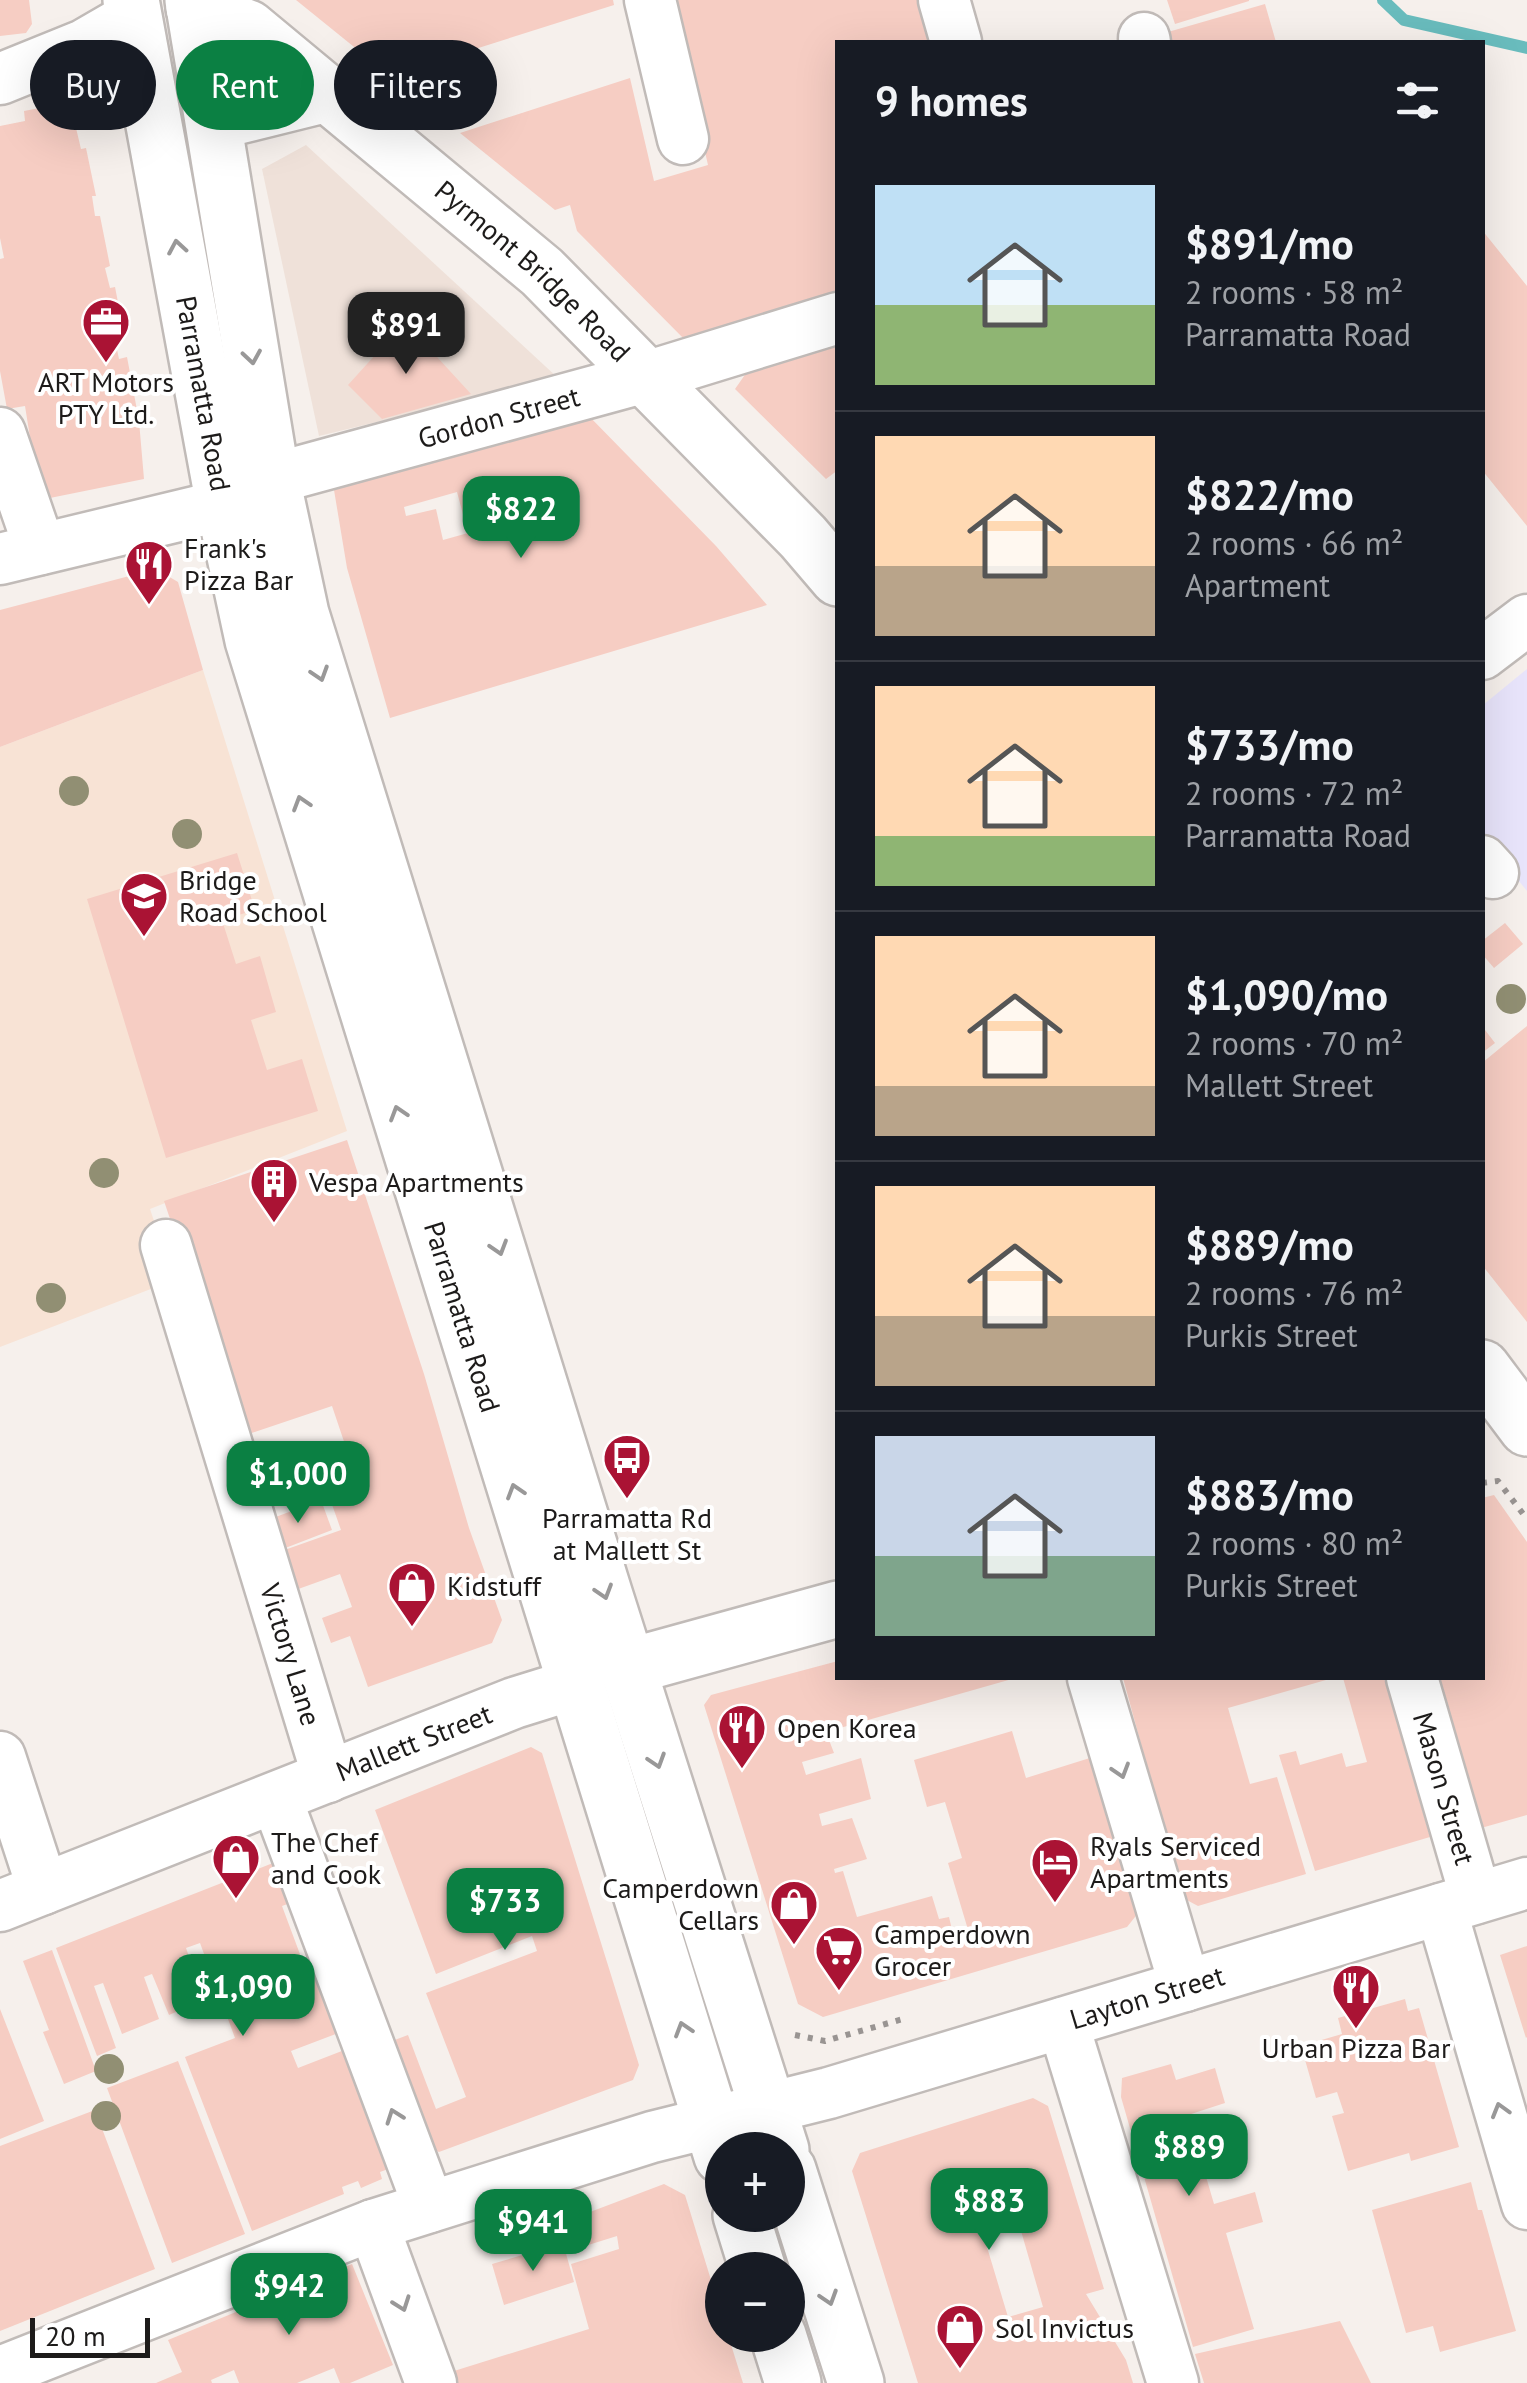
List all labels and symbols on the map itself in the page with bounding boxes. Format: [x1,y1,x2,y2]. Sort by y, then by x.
street label: Pyrmont Bridge Road [427,172,639,369]
one-way arrow [167,239,188,255]
pin: $891 [347,292,465,377]
street label: Parramatta Road [168,293,240,494]
office icon: ART Motors PTY Ltd. [80,296,132,364]
one-way arrow [241,348,262,365]
place label: ART Motors PTY Ltd. [38,363,174,432]
street label: Gordon Street [414,377,584,456]
pin: $822 [462,476,580,561]
place label: Frank's Pizza Bar [184,529,294,598]
restaurant icon: Frank's Pizza Bar [123,538,175,606]
one-way arrow [308,665,329,682]
one-way arrow [293,795,313,812]
place label: Bridge Road School [179,861,327,930]
school or university icon: Bridge Road School [118,870,170,938]
one-way arrow [389,1106,410,1123]
building icon: Vespa Apartments [248,1156,300,1224]
place label: Vespa Apartments [308,1163,524,1200]
street label: Parramatta Road [416,1217,510,1417]
one-way arrow [487,1238,508,1255]
bus stop icon: Parramatta Rd at Mallett St [601,1432,653,1500]
pin: $1,000 [217,1441,379,1526]
one-way arrow [506,1483,527,1500]
place label: Parramatta Rd at Mallett St [542,1499,712,1568]
shop icon: Kidstuff [386,1560,438,1628]
place label: Kidstuff [447,1567,542,1604]
street label: Victory Lane [252,1578,330,1730]
one-way arrow [592,1583,613,1600]
street label: Mallett Street [330,1694,498,1790]
restaurant icon: Open Korea [716,1702,768,1770]
street label: Mason Street [1405,1708,1484,1869]
place label: Open Korea [777,1709,917,1746]
one-way arrow [646,1751,666,1768]
one-way arrow [1109,1762,1130,1779]
place label: The Chef and Cook [271,1823,382,1892]
place label: Ryals Serviced Apartments [1090,1827,1261,1896]
shop icon: The Chef and Cook [210,1832,262,1900]
hotel icon: Ryals Serviced Apartments [1029,1836,1081,1904]
pin: $733 [446,1868,564,1953]
place label: Camperdown Cellars [602,1869,759,1938]
shop icon: Camperdown Cellars [768,1878,820,1946]
place label: Camperdown Grocer [874,1915,1031,1984]
supermarket icon: Camperdown Grocer [813,1924,865,1992]
pin: $1,090 [162,1954,324,2039]
street label: Layton Street [1065,1956,1229,2038]
restaurant icon: Urban Pizza Bar [1330,1962,1382,2030]
one-way arrow [674,2022,695,2039]
place label: Urban Pizza Bar [1262,2029,1451,2066]
one-way arrow [1491,2102,1512,2119]
one-way arrow [386,2108,406,2126]
pin: $889 [1130,2114,1248,2199]
pin: $883 [930,2168,1048,2253]
pin: $941 [474,2189,592,2274]
pin: $942 [230,2253,348,2338]
one-way arrow [817,2289,837,2306]
one-way arrow [390,2295,411,2312]
shop icon: Sol Invictus [934,2302,986,2370]
place label: Sol Invictus [995,2309,1134,2346]
scale bar [30,2313,150,2358]

